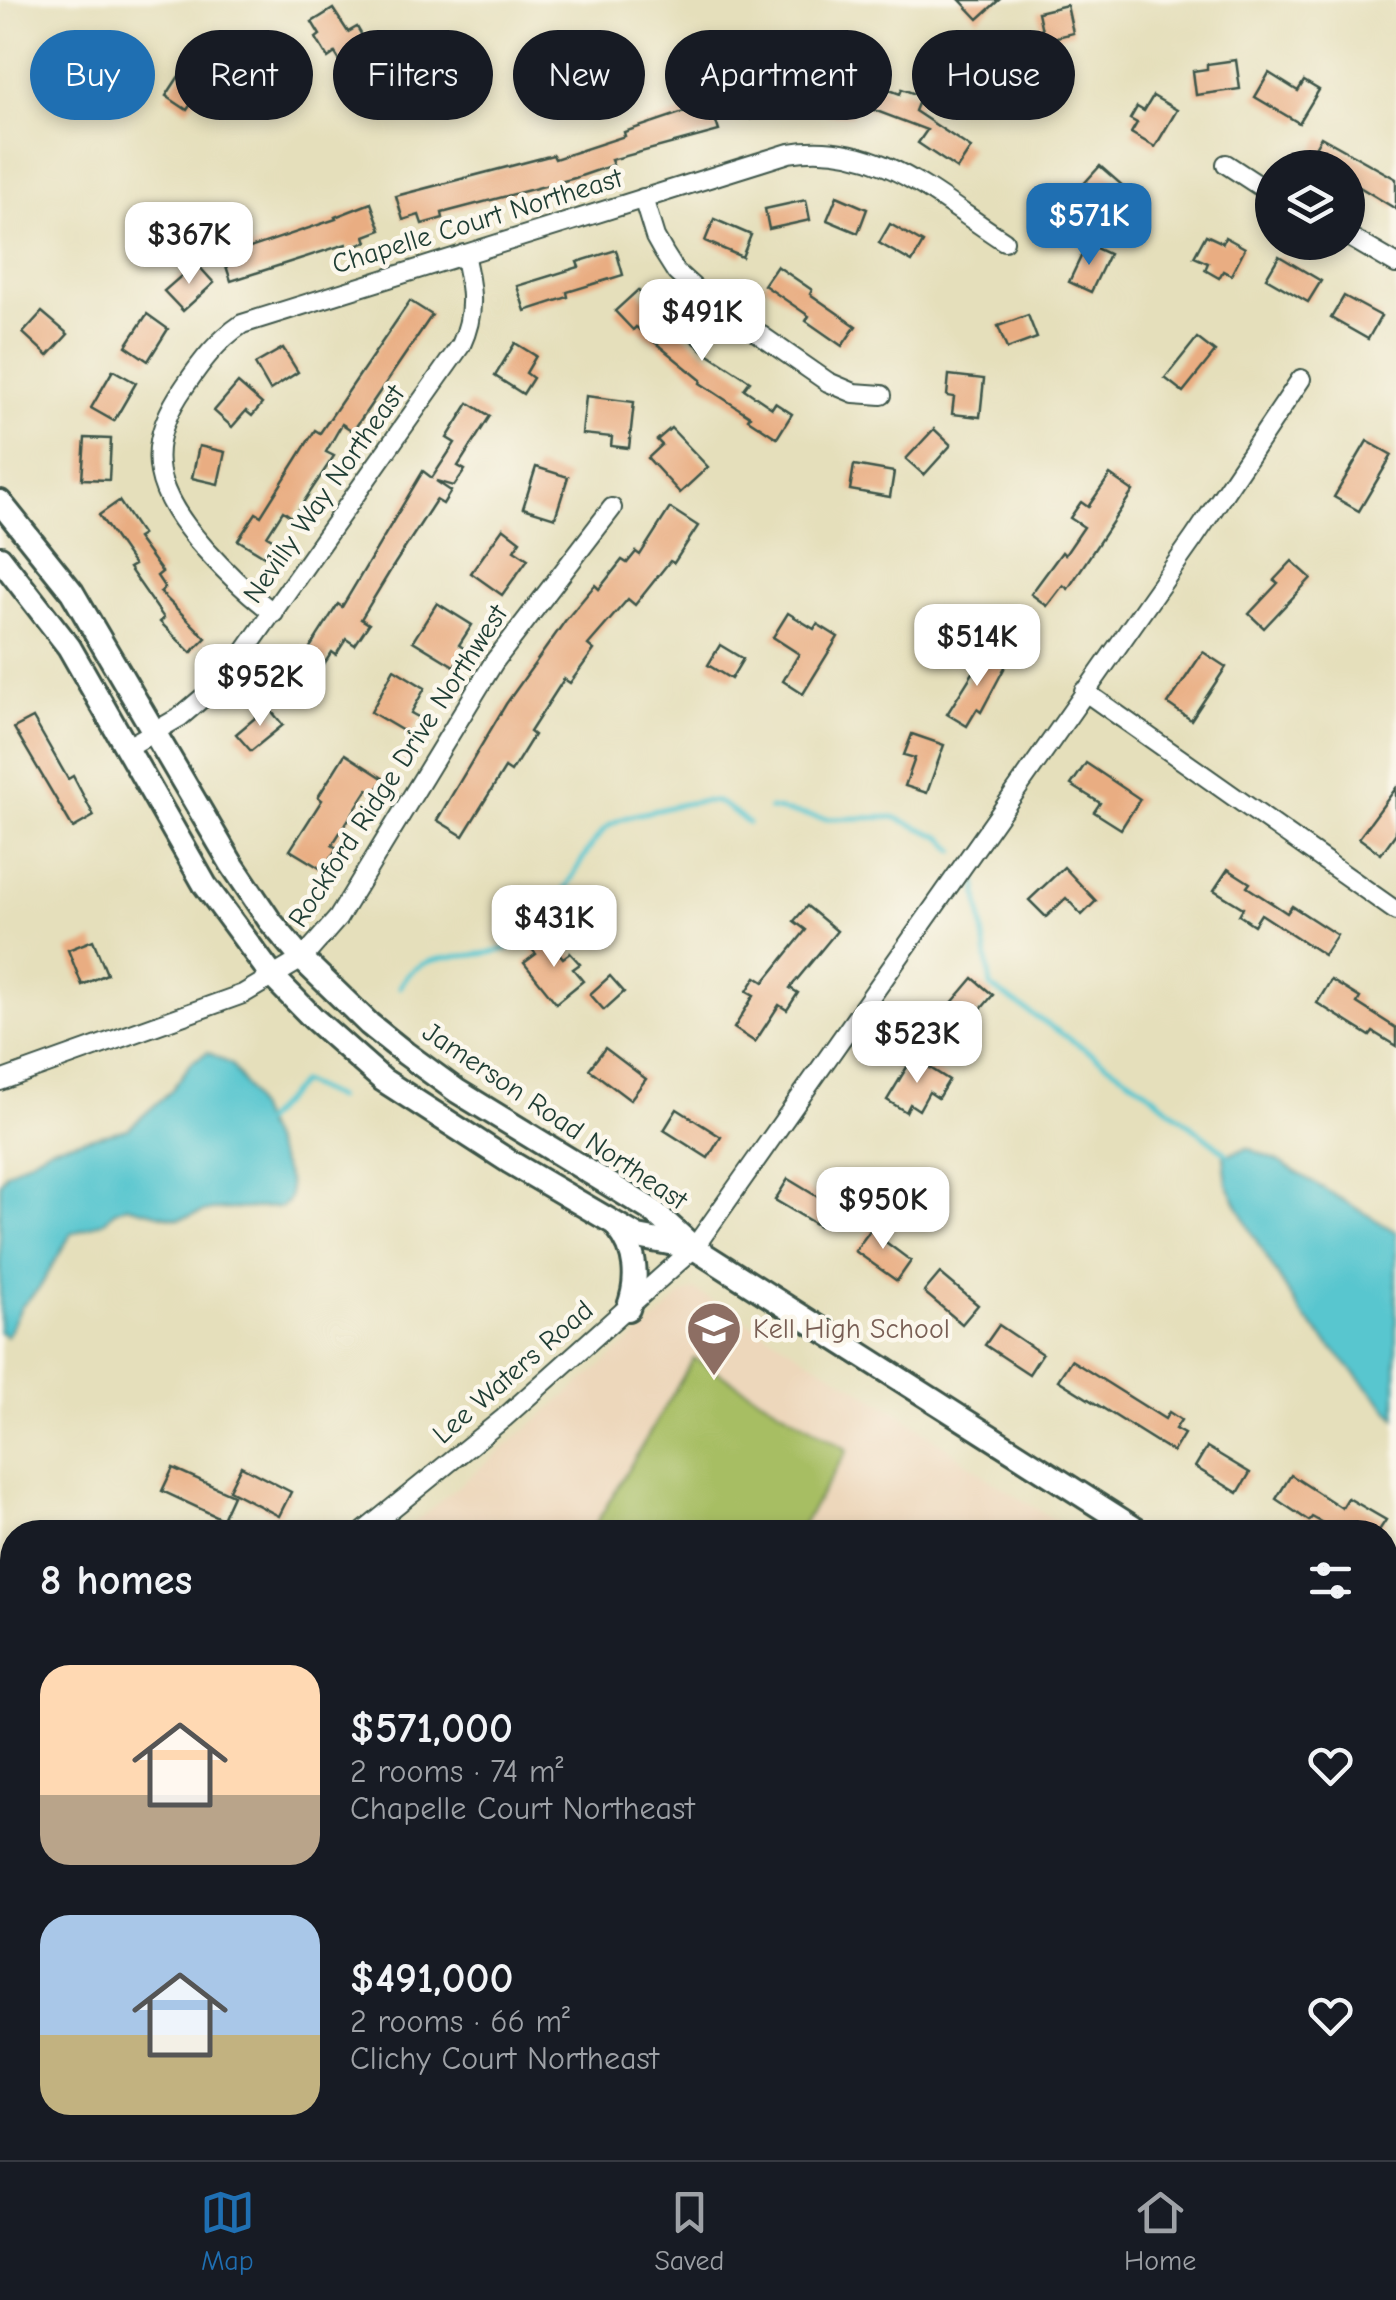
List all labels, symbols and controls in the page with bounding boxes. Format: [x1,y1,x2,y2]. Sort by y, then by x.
chip: Buy [30,30,155,120]
chip: Rent [175,30,313,120]
chip: Filters [333,30,493,120]
chip: New [513,30,645,120]
chip: Apartment [665,30,892,120]
chip: House [912,30,1075,120]
map controls [1255,150,1365,260]
button: layers [1255,150,1365,260]
street label: Chapelle Court Northeast [328,161,627,280]
pin: $571K [1019,183,1159,268]
text: $571K [1048,197,1130,234]
pin: $367K [119,202,259,287]
text: $367K [147,216,231,253]
pin: $491K [632,279,772,364]
text: $491K [661,293,743,330]
street label: Nevilly Way Northeast [237,378,412,609]
street label: Rockford Ridge Drive Northwest [282,598,515,933]
pin: $514K [907,604,1047,689]
text: $514K [936,618,1018,655]
pin: $952K [190,644,330,729]
text: $952K [217,658,303,695]
pin: $431K [484,885,624,970]
text: $431K [514,899,594,936]
pin: $523K [847,1001,987,1086]
street label: Jamerson Road Northeast [417,1015,694,1217]
text: $523K [874,1015,960,1052]
pin: $950K [813,1167,953,1252]
text: $950K [838,1181,928,1218]
street label: Lee Waters Road [426,1294,600,1450]
school or university icon: Kell High School [684,1299,744,1378]
place label: Kell High School [753,1313,950,1345]
icon: filters [1303,1553,1358,1608]
text: 8 homes [40,1556,192,1605]
text: $571,000 [350,1704,513,1753]
icon: home [120,1705,240,1825]
icon: heart [1303,1738,1358,1793]
text: 2 rooms · 74 m² [350,1753,563,1790]
text: Chapelle Court Northeast [350,1790,695,1827]
text: $491,000 [350,1954,514,2003]
icon: home [120,1955,240,2075]
icon: heart [1303,1988,1358,2043]
text: 2 rooms · 66 m² [350,2003,570,2040]
text: Clichy Court Northeast [350,2040,659,2077]
tab: Map [200,2185,255,2277]
tab: Saved [654,2185,724,2277]
tab: Home [1124,2185,1196,2277]

